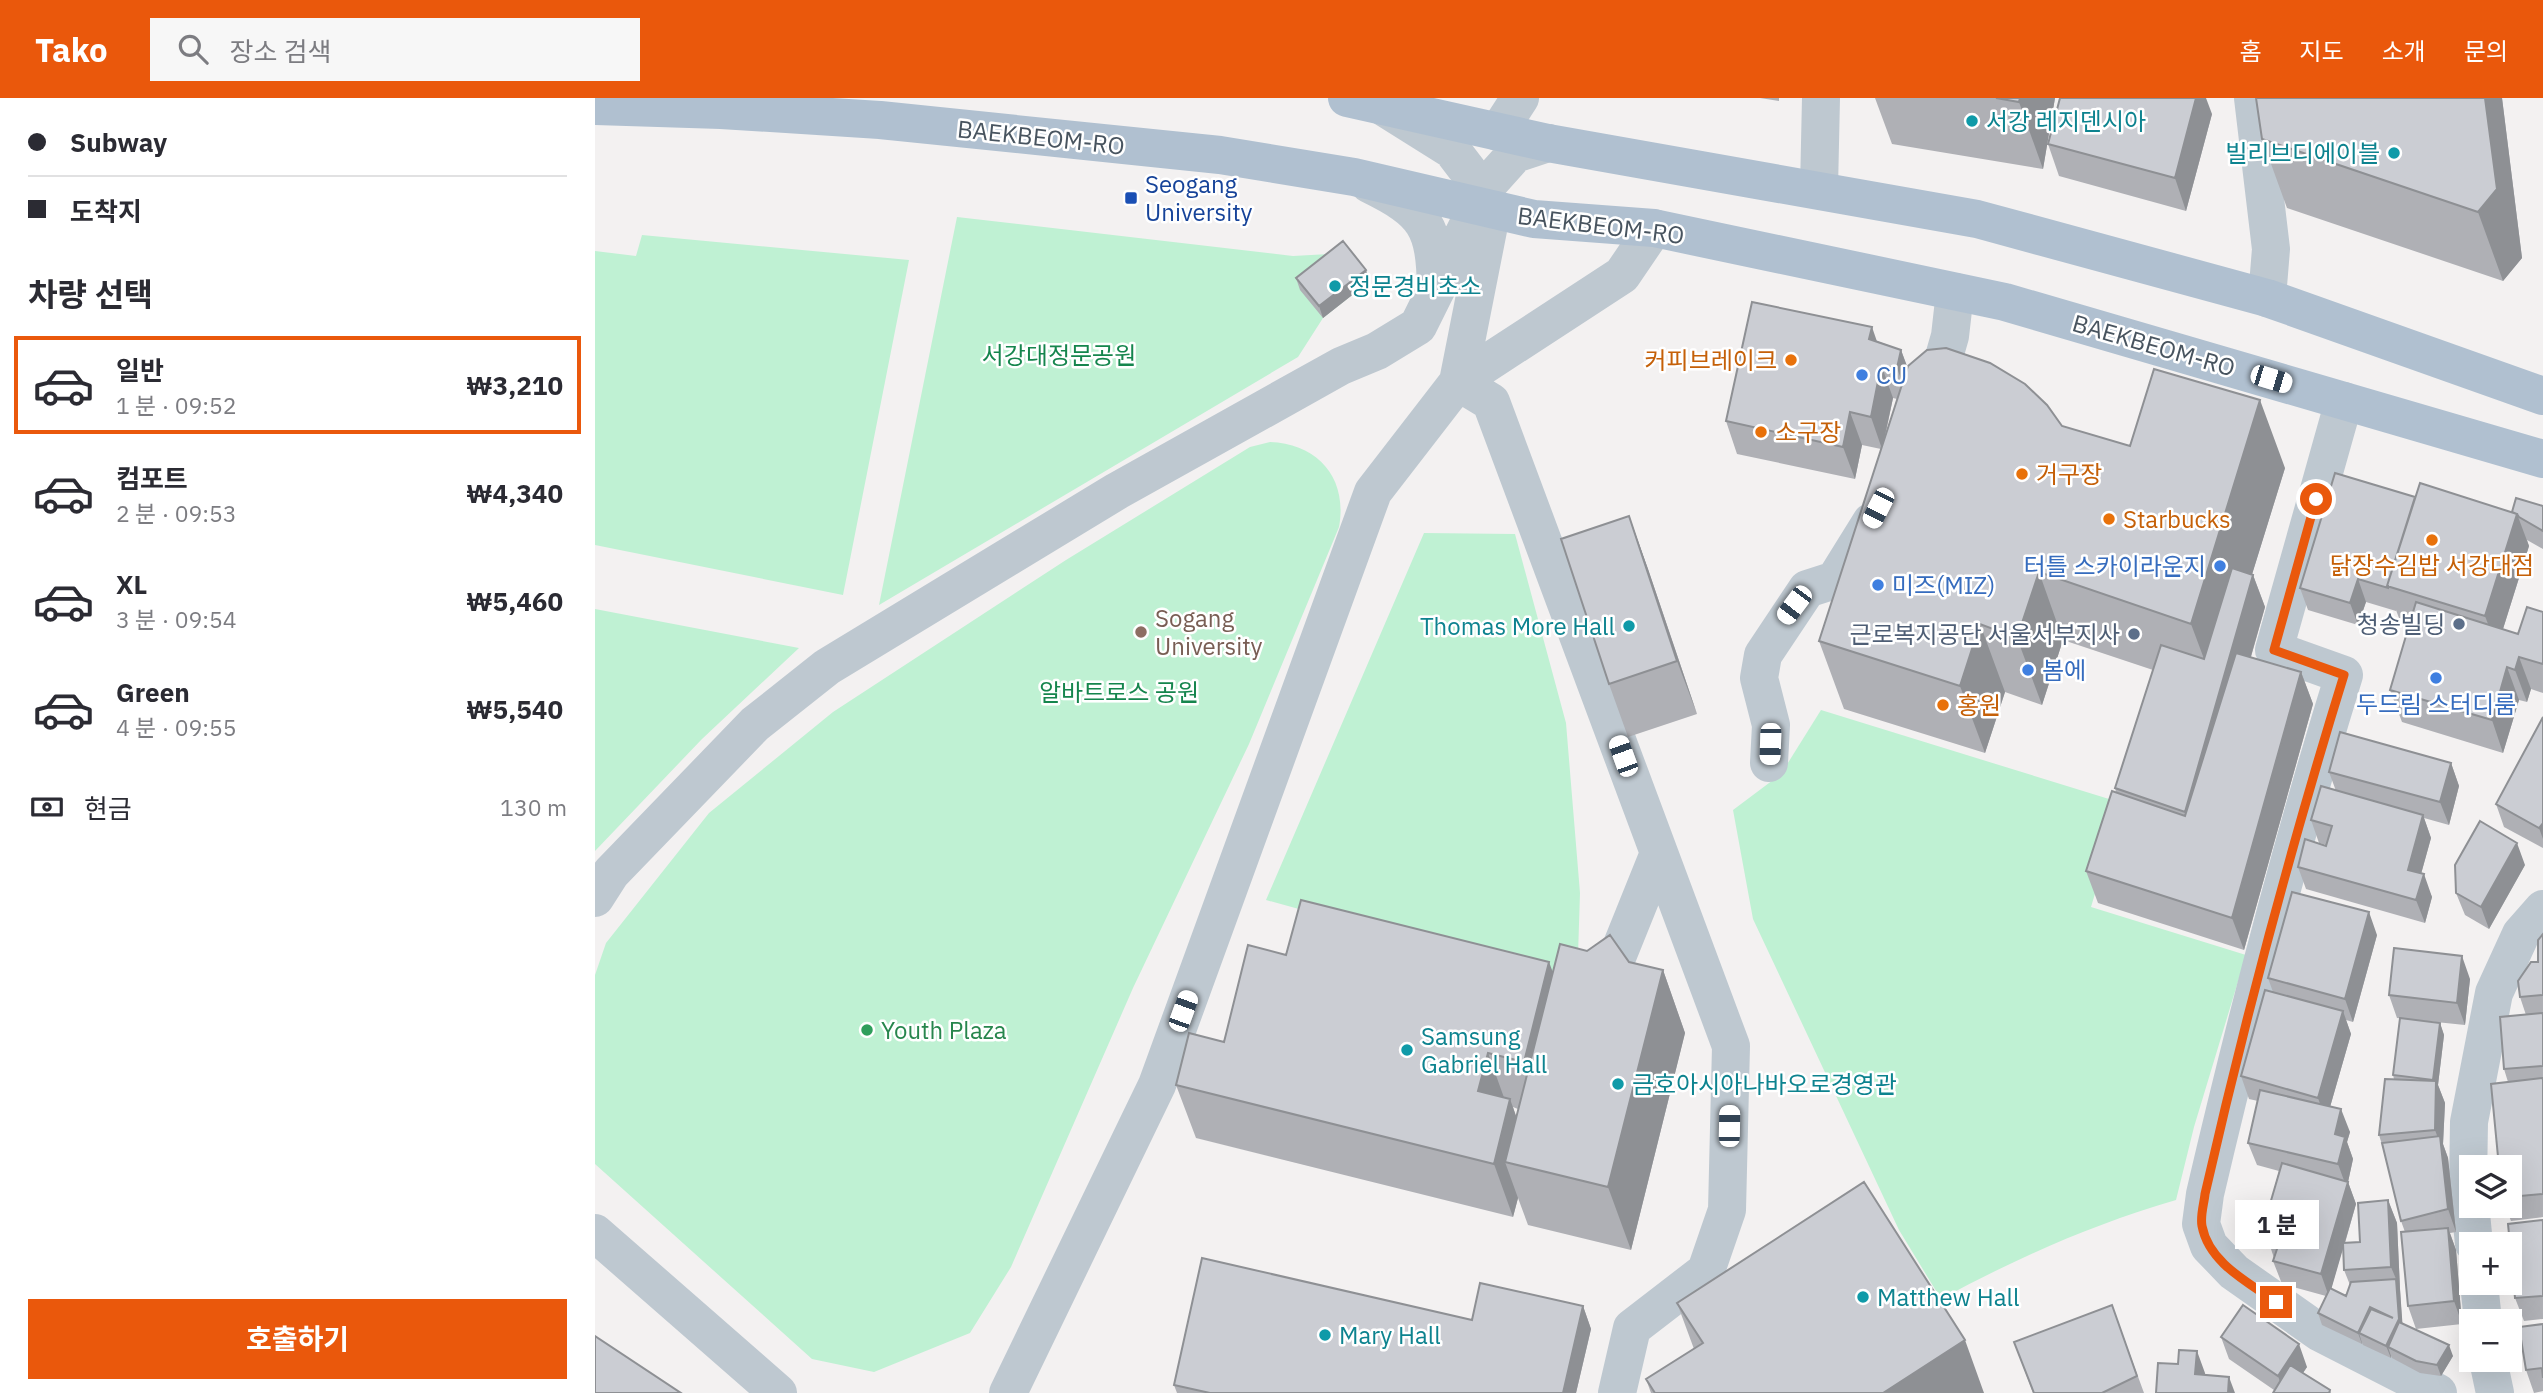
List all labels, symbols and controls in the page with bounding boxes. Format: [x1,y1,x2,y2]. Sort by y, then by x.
search box [150,18,640,81]
text: Tako [35,28,108,71]
icon: search [174,30,212,68]
text: 장소 검색 [230,34,331,68]
text: 홈 [2239,35,2261,67]
text: 지도 [2299,35,2344,67]
text: 소개 [2382,35,2426,67]
text: 문의 [2464,35,2508,67]
place label: 서강 레지덴시아 [1986,105,2146,137]
street label: BAEKBEOM-RO [956,112,1126,162]
marker: 서강 레지덴시아 [1964,113,1980,129]
text: Subway [70,125,167,159]
place label: 빌리브디에이블 [2225,137,2380,169]
marker: 빌리브디에이블 [2386,145,2402,161]
place label: Seogang University [1145,168,1253,228]
marker: Seogang University [1123,190,1139,206]
text: 도착지 [70,194,142,228]
street label: BAEKBEOM-RO [1516,199,1686,251]
place label: 정문경비초소 [1349,270,1481,302]
text: 차량 선택 [28,273,153,315]
marker: 정문경비초소 [1327,278,1343,294]
street label: BAEKBEOM-RO [2069,306,2239,384]
park label: 서강대정문공원 [982,339,1136,371]
place label: 커피브레이크 [1645,344,1777,376]
marker: 커피브레이크 [1783,352,1799,368]
text: 일반 [116,353,164,387]
icon: car [32,354,95,417]
place label: CU [1876,359,1907,391]
car [2248,363,2295,395]
marker: CU [1854,367,1870,383]
text: ₩3,210 [466,368,563,402]
text: 1 분 · 09:52 [116,390,237,420]
place label: 소구장 [1775,416,1841,448]
marker: 소구장 [1753,424,1769,440]
place label: 거구장 [2036,458,2102,490]
text: 컴포트 [116,461,188,495]
icon: car [32,462,95,525]
marker: 거구장 [2014,466,2030,482]
text: ₩4,340 [466,476,563,510]
route start [2300,483,2332,515]
car [1860,485,1897,531]
text: 2 분 · 09:53 [116,498,237,528]
place label: Starbucks [2123,503,2231,535]
marker: Starbucks [2101,511,2117,527]
marker: 닭장수김밥 서강대점 [2424,532,2440,548]
place label: 닭장수김밥 서강대점 [2330,549,2534,581]
place label: 터틀 스카이라운지 [2024,550,2206,582]
marker: 터틀 스카이라운지 [2212,558,2228,574]
text: XL [116,567,147,601]
place label: 미즈(MIZ) [1892,569,1995,601]
icon: car [32,570,95,633]
marker: 미즈(MIZ) [1870,577,1886,593]
car [1773,582,1816,628]
text: ₩5,460 [466,584,563,618]
place label: Sogang University [1155,602,1263,662]
text: 3 분 · 09:54 [116,604,237,634]
place label: 청송빌딩 [2357,608,2445,640]
place label: Thomas More Hall [1420,610,1615,642]
marker: 청송빌딩 [2451,616,2467,632]
marker: Thomas More Hall [1621,618,1637,634]
place label: 근로복지공단 서울서부지사 [1849,618,2120,650]
marker: Sogang University [1133,624,1149,640]
marker: 근로복지공단 서울서부지사 [2126,626,2142,642]
place label: 봄에 [2042,654,2086,686]
marker: 봄에 [2020,662,2036,678]
marker: 두드림 스터디룸 [2428,670,2444,686]
text: Green [116,675,190,709]
park label: 알바트로스 공원 [1039,676,1199,708]
icon: car [32,678,95,741]
place label: 두드림 스터디룸 [2356,688,2516,720]
place label: 홍원 [1957,689,2001,721]
text: ₩5,540 [466,692,563,726]
marker: 홍원 [1935,697,1951,713]
text: 4 분 · 09:55 [116,712,237,742]
car [1759,723,1782,765]
car [1606,733,1641,779]
icon: cash [28,788,66,826]
text: 현금 [84,791,132,825]
text: 130 m [500,792,567,822]
car [1166,988,1201,1034]
place label: Youth Plaza [881,1014,1007,1046]
place label: Samsung Gabriel Hall [1421,1020,1547,1080]
marker: Youth Plaza [859,1022,875,1038]
marker: Samsung Gabriel Hall [1399,1042,1415,1058]
place label: 금호아시아나바오로경영관 [1632,1068,1897,1100]
marker: 금호아시아나바오로경영관 [1610,1076,1626,1092]
car [1719,1105,1740,1147]
map controls [2459,1155,2522,1372]
button: layers [2459,1155,2522,1218]
callout: 1 분 [2234,1200,2318,1250]
text: 1 분 [2257,1209,2297,1239]
button: + [2459,1232,2522,1295]
place label: Matthew Hall [1877,1281,2019,1313]
route end [2260,1286,2292,1318]
marker: Matthew Hall [1855,1289,1871,1305]
button: 호출하기 [28,1299,567,1379]
button: − [2459,1309,2522,1372]
place label: Mary Hall [1339,1319,1441,1351]
marker: Mary Hall [1317,1327,1333,1343]

